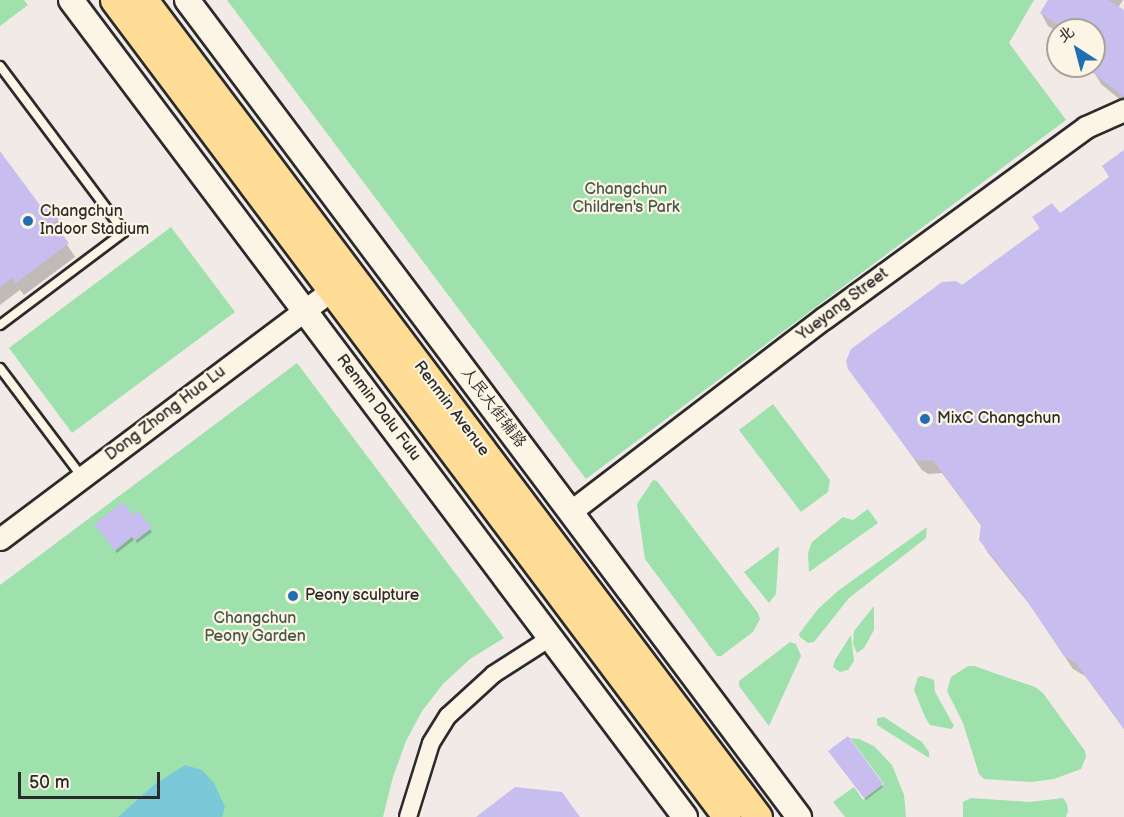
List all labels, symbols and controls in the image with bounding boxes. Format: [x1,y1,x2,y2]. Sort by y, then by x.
north arrow [1046,18,1106,78]
text: 北 [1054,22,1078,47]
park label: Changchun Children's Park [572,180,680,218]
place label: Changchun Indoor Stadium [40,202,150,240]
marker: Changchun Indoor Stadium [21,214,35,228]
street label: Yueyang Street [794,264,892,346]
street label: Renmin Dalu Fulu [332,351,424,465]
street label: Renmin Avenue [409,358,493,460]
street label: Dong Zhong Hua Lu [102,363,230,465]
street label: 人民大街辅路 [456,364,530,452]
place label: MixC Changchun [937,409,1061,429]
marker: MixC Changchun [918,412,932,426]
place label: Peony sculpture [305,586,420,606]
marker: Peony sculpture [286,589,300,603]
park label: Changchun Peony Garden [204,609,306,647]
scale bar [21,760,164,798]
text: 50 m [29,772,70,793]

